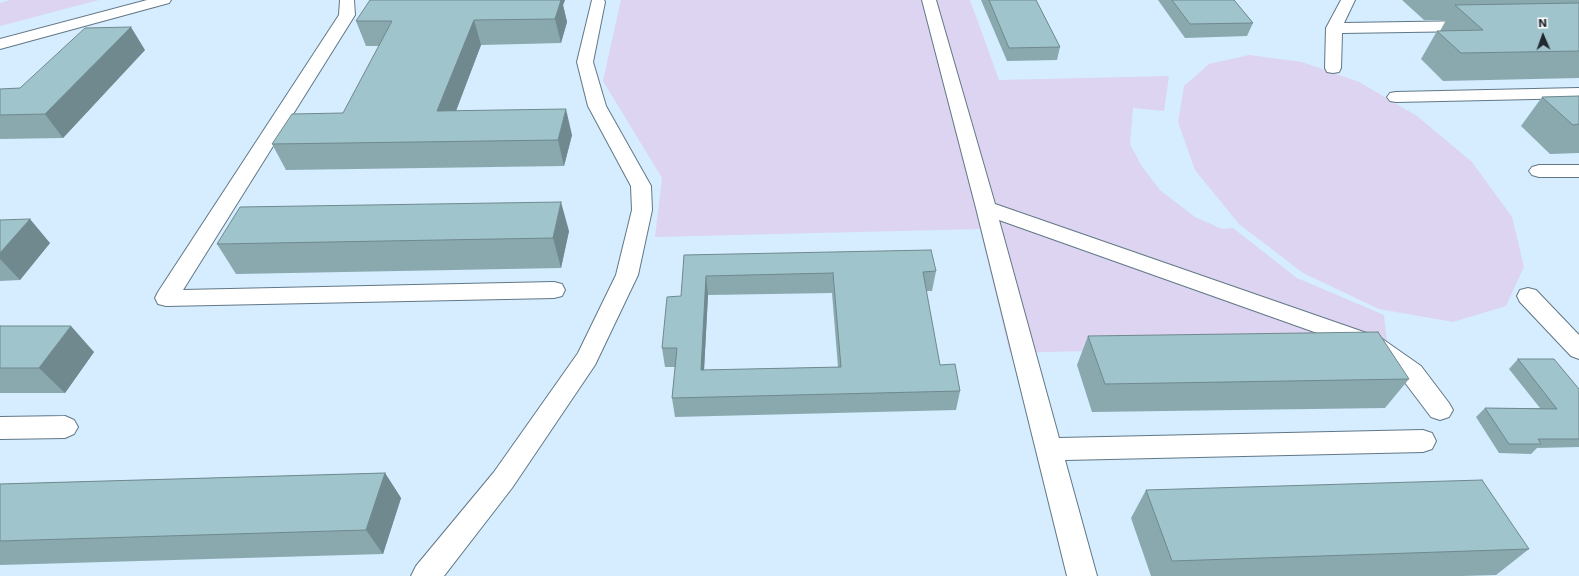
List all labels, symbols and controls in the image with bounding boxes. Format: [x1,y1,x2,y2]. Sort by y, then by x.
north arrow [1523,16,1563,56]
text: N [1538,17,1547,30]

